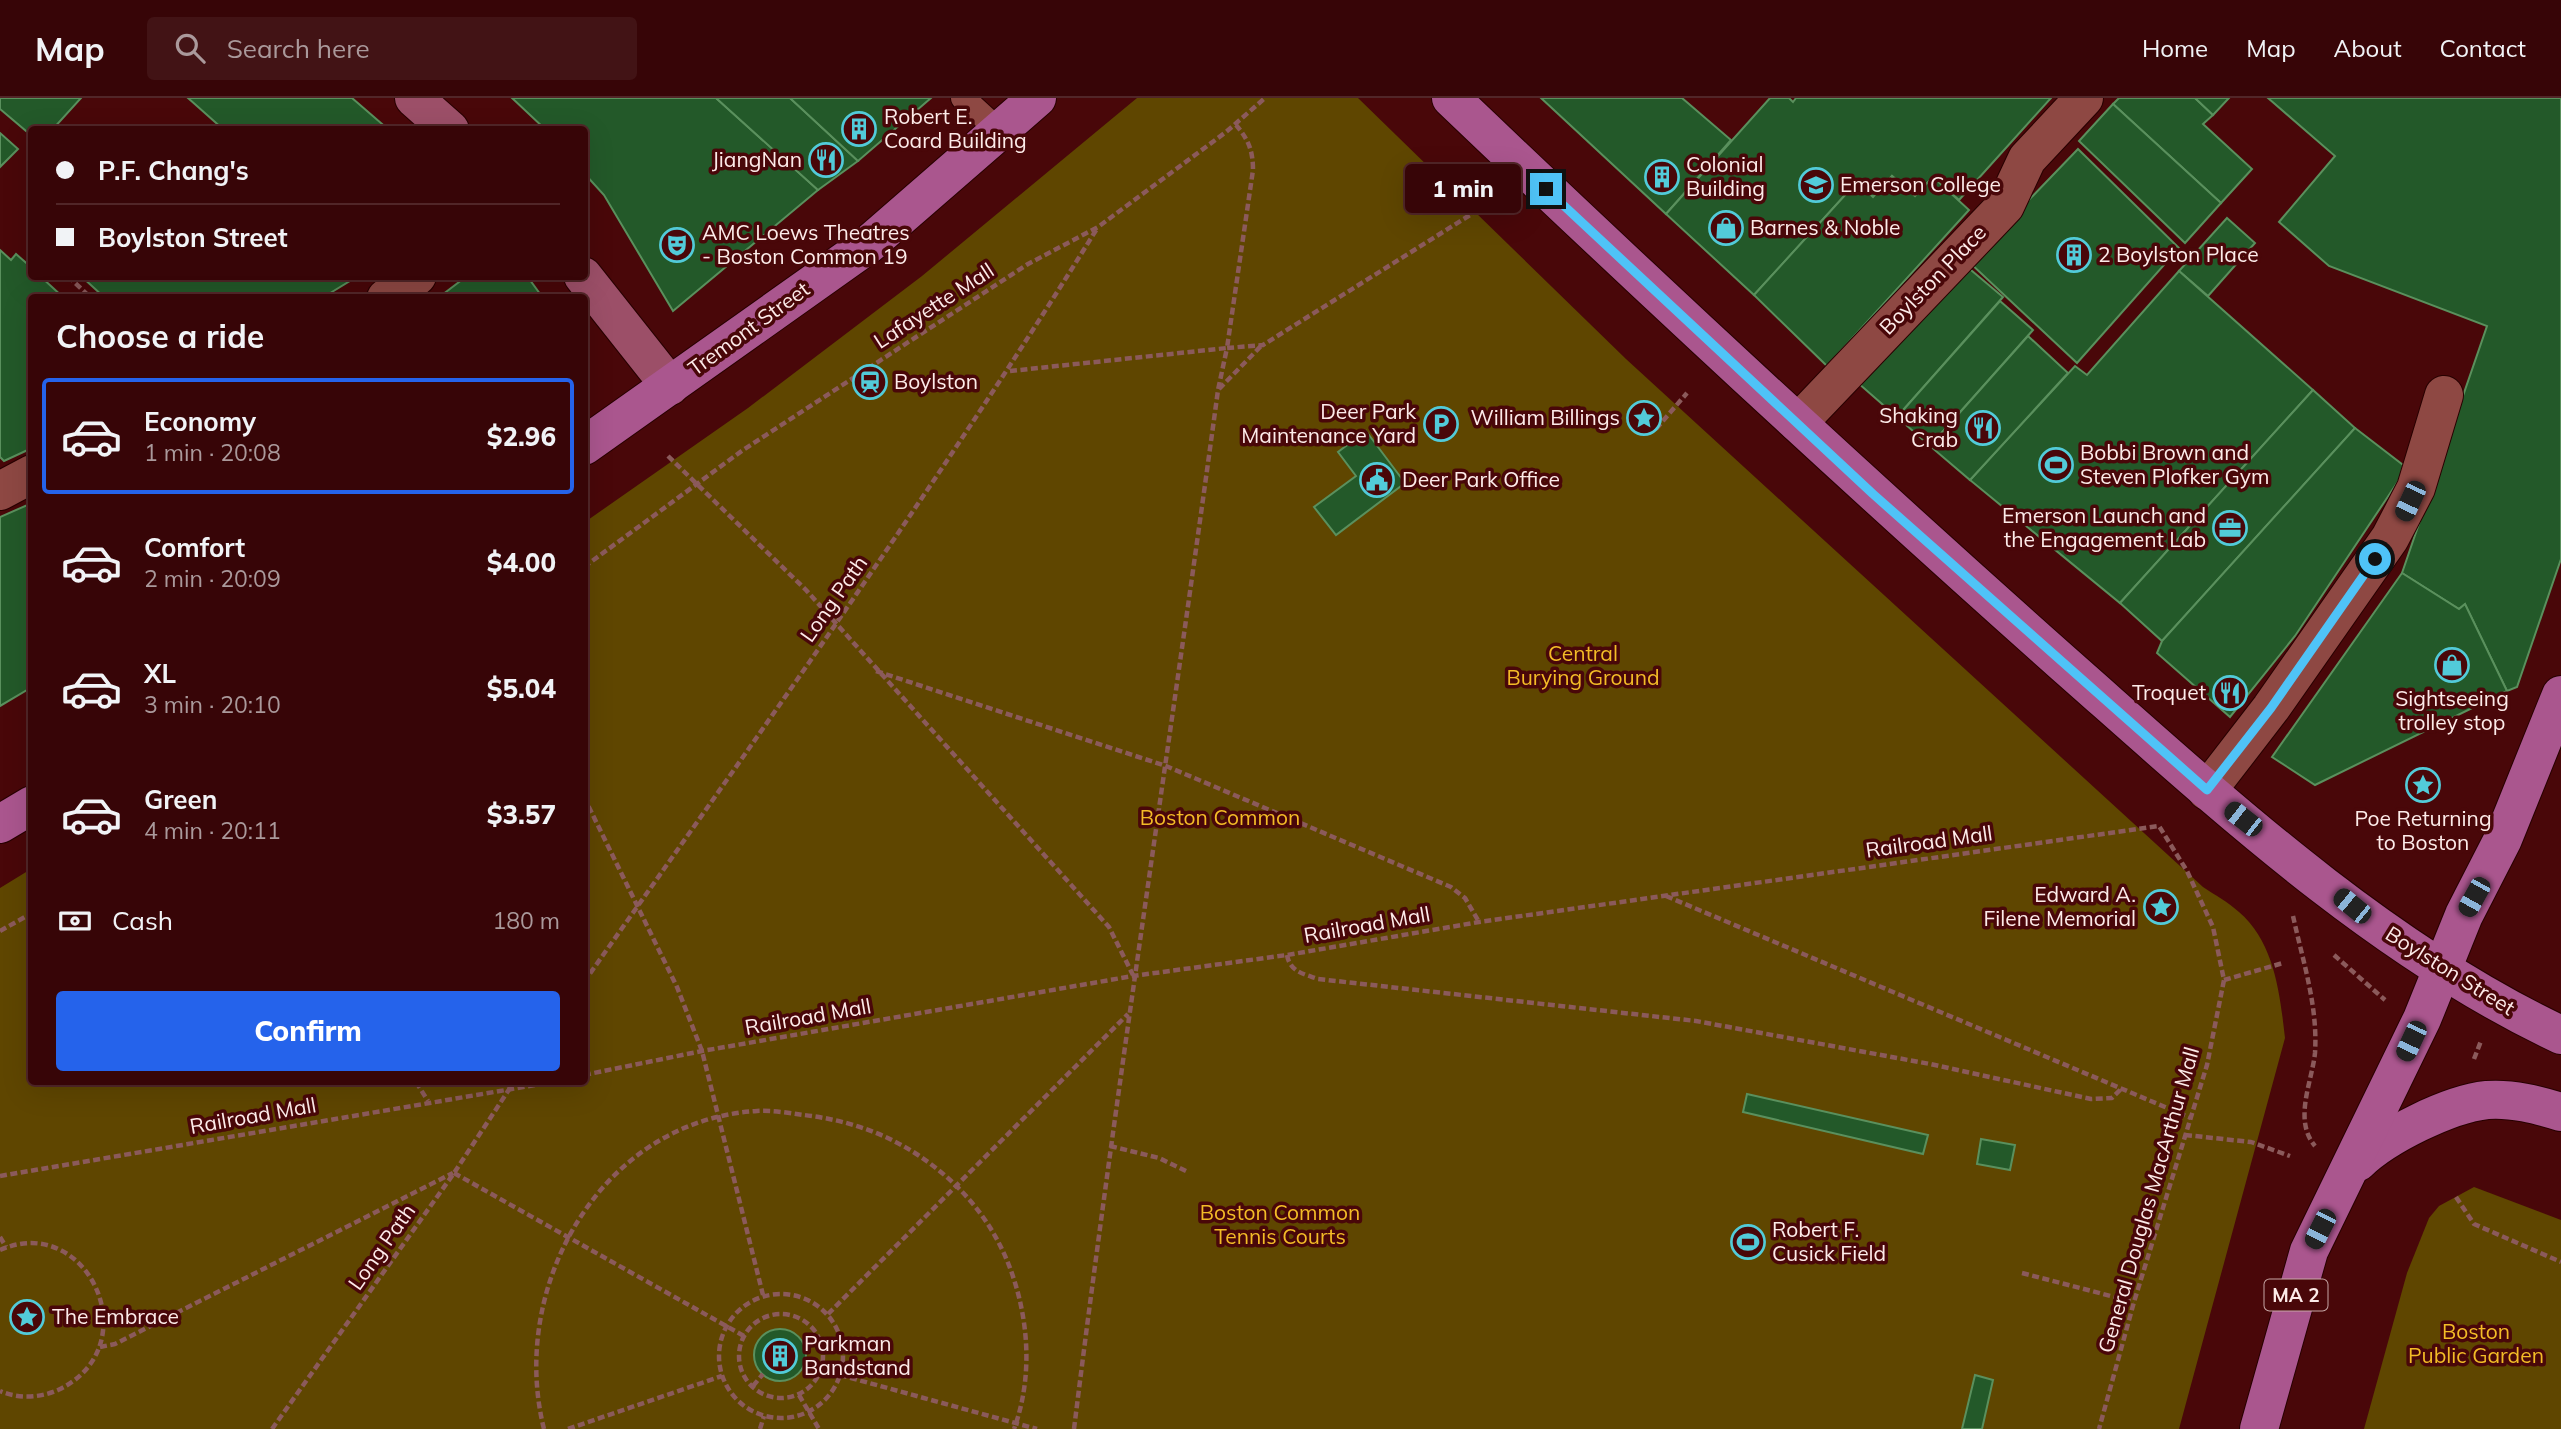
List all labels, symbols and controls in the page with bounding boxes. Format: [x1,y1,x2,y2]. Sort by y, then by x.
search box [147,17,637,80]
text: Map [35,28,105,69]
icon: search [171,29,209,67]
text: Search here [227,32,370,65]
text: Home [2142,33,2208,63]
text: Map [2246,33,2296,63]
text: About [2334,33,2402,63]
text: Contact [2440,33,2526,63]
place label: Robert E. Coard Building [884,103,1027,153]
building icon: Robert E. Coard Building [840,110,878,148]
restaurant icon: JiangNan [807,141,845,179]
place label: JiangNan [712,146,802,172]
place label: Colonial Building [1686,151,1765,201]
text: P.F. Chang's [98,154,249,187]
building icon: Colonial Building [1643,158,1681,196]
callout: 1 min [1406,164,1522,214]
school or university icon: Emerson College [1797,166,1835,204]
place label: Emerson College [1840,171,2001,197]
route end [1530,173,1562,205]
text: 1 min [1432,174,1494,203]
shop icon: Barnes & Noble [1707,209,1745,247]
place label: Barnes & Noble [1750,214,1900,240]
place label: AMC Loews Theatres - Boston Common 19 [702,219,910,269]
street label: Boylston Place [1873,219,1991,340]
text: Boylston Street [98,221,288,254]
theatre icon: AMC Loews Theatres - Boston Common 19 [658,226,696,264]
building icon: 2 Boylston Place [2055,236,2093,274]
place label: 2 Boylston Place [2098,241,2259,267]
street label: Lafayette Mall [869,257,998,354]
street label: Tremont Street [683,275,814,381]
text: Choose a ride [56,316,264,356]
station icon: Boylston [851,363,889,401]
place label: Boylston [894,368,978,394]
place label: Deer Park Maintenance Yard [1241,398,1416,448]
place icon: William Billings [1625,399,1663,437]
place label: Shaking Crab [1879,402,1958,452]
place label: William Billings [1470,404,1620,430]
icon: car [60,405,123,468]
text: Economy [144,405,256,438]
parking icon: Deer Park Maintenance Yard [1422,405,1460,443]
restaurant icon: Shaking Crab [1964,409,2002,447]
text: $2.96 [487,420,556,453]
text: 1 min · 20:08 [144,438,281,467]
place label: Bobbi Brown and Steven Plofker Gym [2080,439,2269,489]
sports icon: Bobbi Brown and Steven Plofker Gym [2037,446,2075,484]
public building icon: Deer Park Office [1358,461,1396,499]
place label: Deer Park Office [1402,466,1560,492]
car [2392,478,2429,524]
place label: Emerson Launch and the Engagement Lab [2002,502,2206,552]
office icon: Emerson Launch and the Engagement Lab [2211,509,2249,547]
icon: car [60,531,123,594]
text: Comfort [144,531,245,564]
route start [2359,543,2391,575]
text: $4.00 [487,546,556,579]
street label: Long Path [794,550,872,647]
text: 2 min · 20:09 [144,564,281,593]
park label: Central Burying Ground [1506,640,1660,690]
shop icon: Sightseeing trolley stop [2433,646,2471,684]
icon: car [60,657,123,720]
text: XL [144,657,176,690]
text: $5.04 [487,672,556,705]
restaurant icon: Troquet [2211,674,2249,712]
place label: Troquet [2132,679,2206,705]
place label: Sightseeing trolley stop [2395,685,2509,735]
text: 3 min · 20:10 [144,690,281,719]
place icon: Poe Returning to Boston [2404,766,2442,804]
icon: car [60,783,123,846]
text: Green [144,783,217,816]
text: $3.57 [487,798,556,831]
car [2220,798,2267,840]
park label: Boston Common [1140,804,1300,830]
place label: Poe Returning to Boston [2354,805,2492,855]
text: 4 min · 20:11 [144,816,281,845]
street label: Railroad Mall [1864,819,1994,863]
car [2455,874,2494,920]
place label: Edward A. Filene Memorial [1983,881,2136,931]
car [2330,885,2375,927]
place icon: Edward A. Filene Memorial [2142,888,2180,926]
street label: Railroad Mall [1302,900,1432,948]
icon: cash [56,902,94,940]
text: Cash [112,904,173,937]
text: 180 m [492,906,560,935]
street label: Boylston Street [2381,920,2520,1020]
button: Confirm [56,991,560,1071]
street label: Railroad Mall [743,992,873,1040]
car [2393,1018,2430,1064]
street label: General Douglas MacArthur Mall [2092,1044,2204,1356]
street label: Railroad Mall [188,1091,318,1139]
street label: Long Path [342,1198,420,1295]
park label: Boston Common Tennis Courts [1200,1199,1360,1249]
car [2302,1206,2339,1252]
place label: Robert F. Cusick Field [1772,1216,1886,1266]
sports icon: Robert F. Cusick Field [1729,1223,1767,1261]
road number: MA 2 [2264,1280,2328,1310]
place icon: The Embrace [8,1298,46,1336]
place label: The Embrace [52,1303,179,1329]
park label: Boston Public Garden [2408,1318,2544,1368]
place label: Parkman Bandstand [804,1330,911,1380]
building icon: Parkman Bandstand [761,1337,799,1375]

